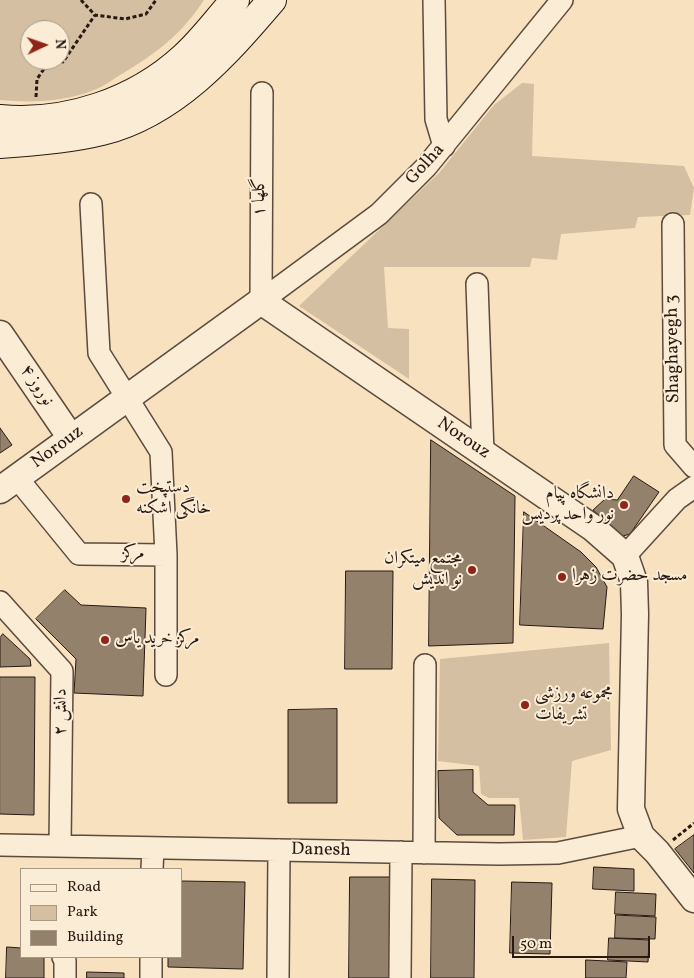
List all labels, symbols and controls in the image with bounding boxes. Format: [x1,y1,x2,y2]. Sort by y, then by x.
north arrow [20,20,70,70]
text: N [50,39,69,50]
street label: Golha [402,140,450,190]
street label: گلها ۱ [250,177,272,217]
street label: Shaghayegh 3 [662,294,686,404]
street label: نوروز ۴ [14,361,58,411]
street label: Norouz [432,413,494,465]
street label: Norouz [28,422,88,474]
place label: دستپخت خانگی اشکنه [136,478,211,520]
place label: دانشگاه پیام نور واحد پردیس [522,484,614,526]
marker: دستپخت خانگی اشکنه [120,493,132,505]
marker: دانشگاه پیام نور واحد پردیس [618,499,630,511]
street label: مرکز [122,544,144,566]
place label: مجتمع میتکران نو اندیش [384,549,462,592]
marker: مجتمع میتکران نو اندیش [466,564,478,576]
place label: مسجد حضرت زهرا [572,566,688,588]
marker: مسجد حضرت زهرا [556,571,568,583]
place label: مرکز خرید یاس [115,629,199,651]
marker: مرکز خرید یاس [99,634,111,646]
place label: مجموعه ورزشی تشریفات [535,684,613,726]
street label: دانش ۲ [51,688,73,736]
marker: مجموعه ورزشی تشریفات [519,699,531,711]
street label: Danesh [291,840,351,862]
legend [20,868,182,958]
text: Road [67,877,101,898]
text: Park [67,902,98,923]
scale bar [514,926,652,958]
text: Building [67,927,123,948]
text: 50 m [520,934,552,955]

